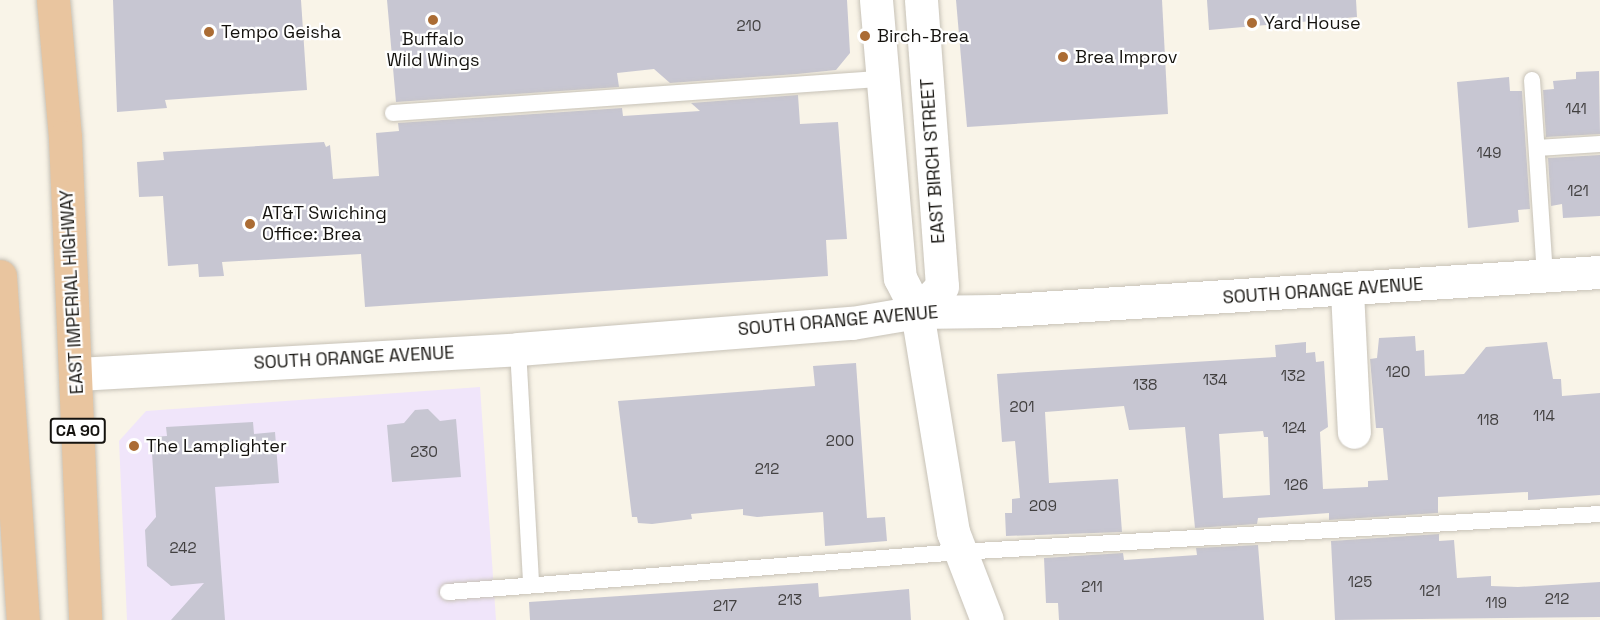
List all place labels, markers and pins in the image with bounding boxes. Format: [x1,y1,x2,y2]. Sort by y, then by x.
place label: Yard House [1264,12,1361,34]
marker: Buffalo Wild Wings [426,13,440,27]
marker: Yard House [1245,16,1259,30]
place label: Tempo Geisha [221,21,341,43]
marker: Tempo Geisha [202,25,216,39]
place label: Birch-Brea [877,25,969,47]
place label: Buffalo Wild Wings [386,29,480,72]
marker: Birch-Brea [858,29,872,43]
place label: Brea Improv [1075,46,1177,68]
marker: Brea Improv [1056,50,1070,64]
place label: AT&T Swiching Office: Brea [262,203,387,246]
marker: AT&T Swiching Office: Brea [243,217,257,231]
place label: The Lamplighter [146,435,287,457]
marker: The Lamplighter [127,439,141,453]

